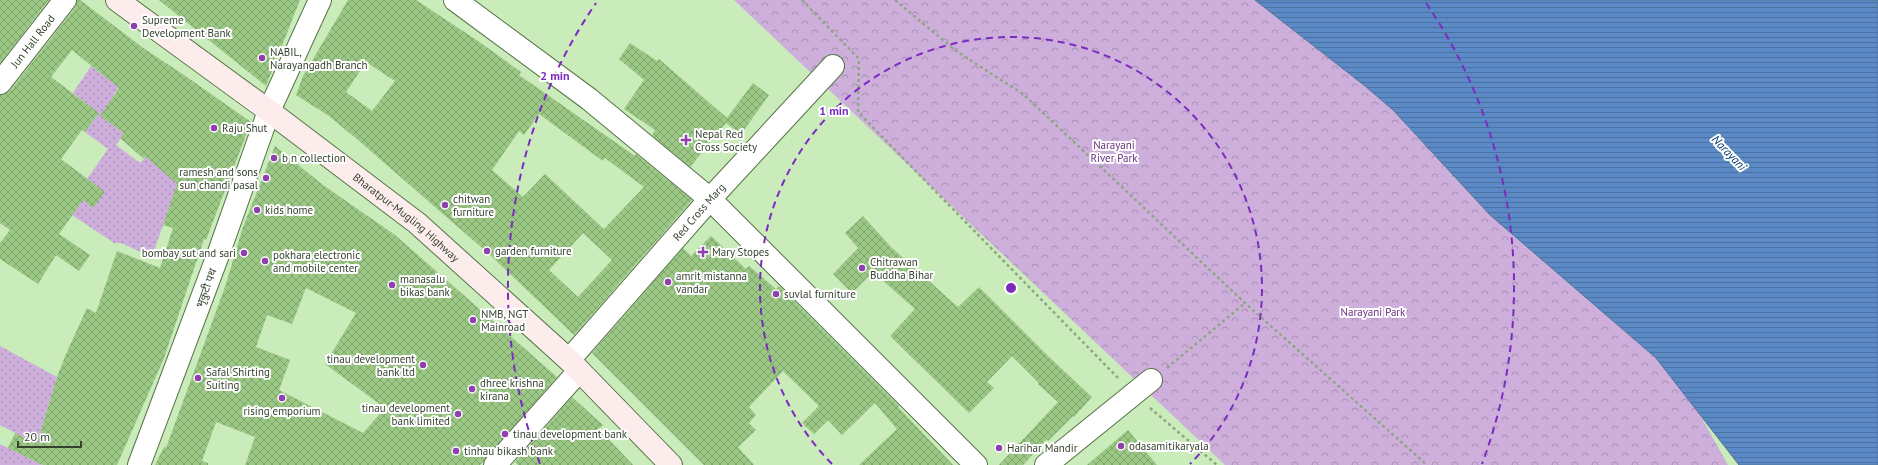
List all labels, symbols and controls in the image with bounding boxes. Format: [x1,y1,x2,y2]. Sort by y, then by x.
street label: Jun Hall Road [7,12,58,71]
place label: Supreme Development Bank [142,13,231,40]
marker: Supreme Development Bank [129,21,139,31]
place label: NABIL, Narayangadh Branch [270,45,368,72]
marker: NABIL, Narayangadh Branch [257,53,267,63]
text: 2 min [540,68,570,83]
text: 1 min [819,103,849,118]
place label: Raju Shut [222,121,267,135]
marker: Raju Shut [209,123,219,133]
place label: Nepal Red Cross Society [695,127,758,154]
water label: Narayani [1709,132,1751,174]
marker: Nepal Red Cross Society [680,134,692,146]
park label: Narayani River Park [1090,138,1138,165]
place label: b n collection [282,151,346,165]
marker: b n collection [269,153,279,163]
place label: ramesh and sons sun chandi pasal [179,165,259,192]
street label: Bharatpur-Mugling Highway [350,170,463,265]
marker: ramesh and sons sun chandi pasal [261,173,271,183]
street label: Red Cross Marg [670,180,728,244]
place label: chitwan furniture [453,192,495,219]
marker: chitwan furniture [440,200,450,210]
place label: kids home [265,203,314,217]
marker: kids home [252,205,262,215]
place label: garden furniture [495,244,572,258]
place label: Mary Stopes [712,245,769,259]
place label: bombay sut and sari [142,246,236,260]
marker: garden furniture [482,246,492,256]
marker: Mary Stopes [697,246,709,258]
marker: bombay sut and sari [239,248,249,258]
place label: pokhara electronic and mobile center [273,248,360,275]
place label: Chitrawan Buddha Bihar [870,255,933,282]
marker: pokhara electronic and mobile center [260,256,270,266]
marker: Chitrawan Buddha Bihar [857,263,867,273]
street label: भृकुटी पथ [192,266,220,310]
place label: amrit mistanna vandar [676,269,747,296]
place label: manasalu bikas bank [400,272,451,299]
marker: amrit mistanna vandar [663,277,673,287]
marker: manasalu bikas bank [387,280,397,290]
centre of rings [1004,281,1018,295]
place label: suvlal furniture [784,287,856,301]
marker: suvlal furniture [771,289,781,299]
park label: Narayani Park [1341,305,1406,319]
place label: NMB, NGT Mainroad [481,307,528,334]
marker: NMB, NGT Mainroad [468,315,478,325]
place label: tinau development bank ltd [327,352,415,379]
marker: tinau development bank ltd [418,360,428,370]
place label: Safal Shirting Suiting [206,365,270,392]
marker: Safal Shirting Suiting [193,373,203,383]
place label: dhree krishna kirana [480,376,544,403]
marker: dhree krishna kirana [467,384,477,394]
marker: rising emporium [277,393,287,403]
place label: tinau development bank limited [362,401,450,428]
place label: rising emporium [243,404,321,418]
marker: tinau development bank limited [453,409,463,419]
scale bar [18,423,81,449]
place label: tinau development bank [513,427,628,441]
text: 20 m [24,429,50,444]
marker: tinau development bank [500,429,510,439]
place label: odasamitikaryala [1129,439,1209,453]
place label: Harihar Mandir [1007,441,1078,455]
marker: odasamitikaryala [1116,441,1126,451]
marker: Harihar Mandir [994,443,1004,453]
place label: tinhau bikash bank [464,444,554,458]
marker: tinhau bikash bank [451,446,461,456]

